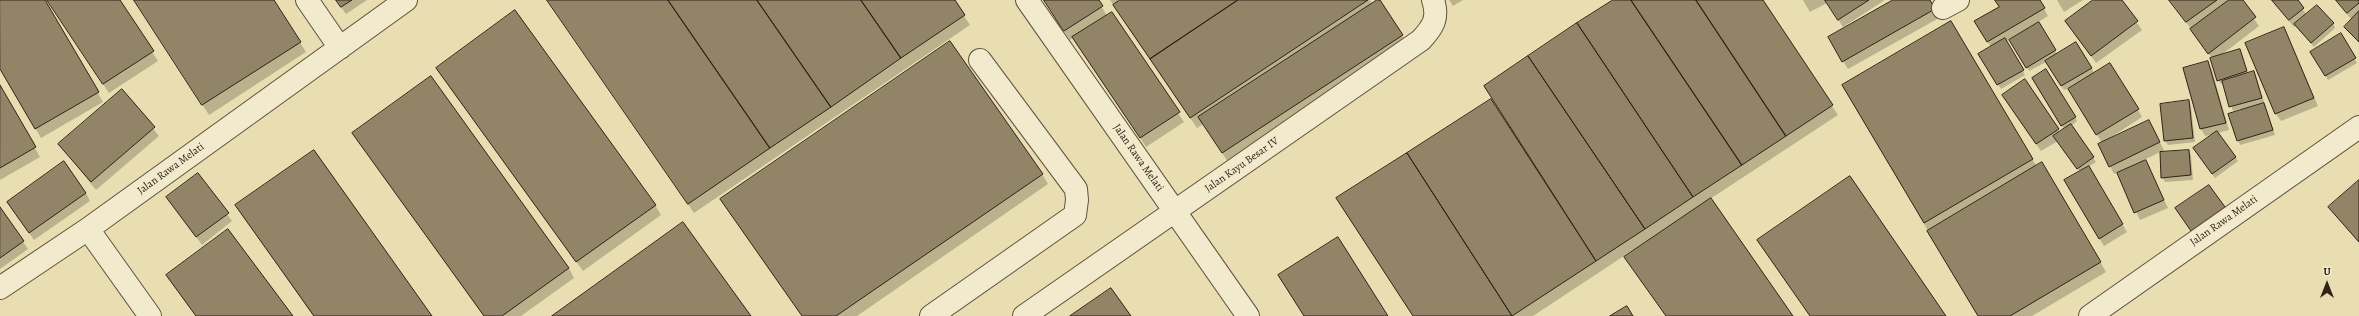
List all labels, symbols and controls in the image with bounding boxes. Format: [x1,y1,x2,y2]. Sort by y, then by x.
street label: Jalan Rawa Melati [1110,122,1166,194]
street label: Jalan Kayu Besar IV [1203,135,1281,195]
street label: Jalan Rawa Melati [135,140,207,198]
street label: Jalan Rawa Melati [2188,193,2260,249]
north arrow [2307,264,2347,304]
text: U [2323,264,2331,279]

